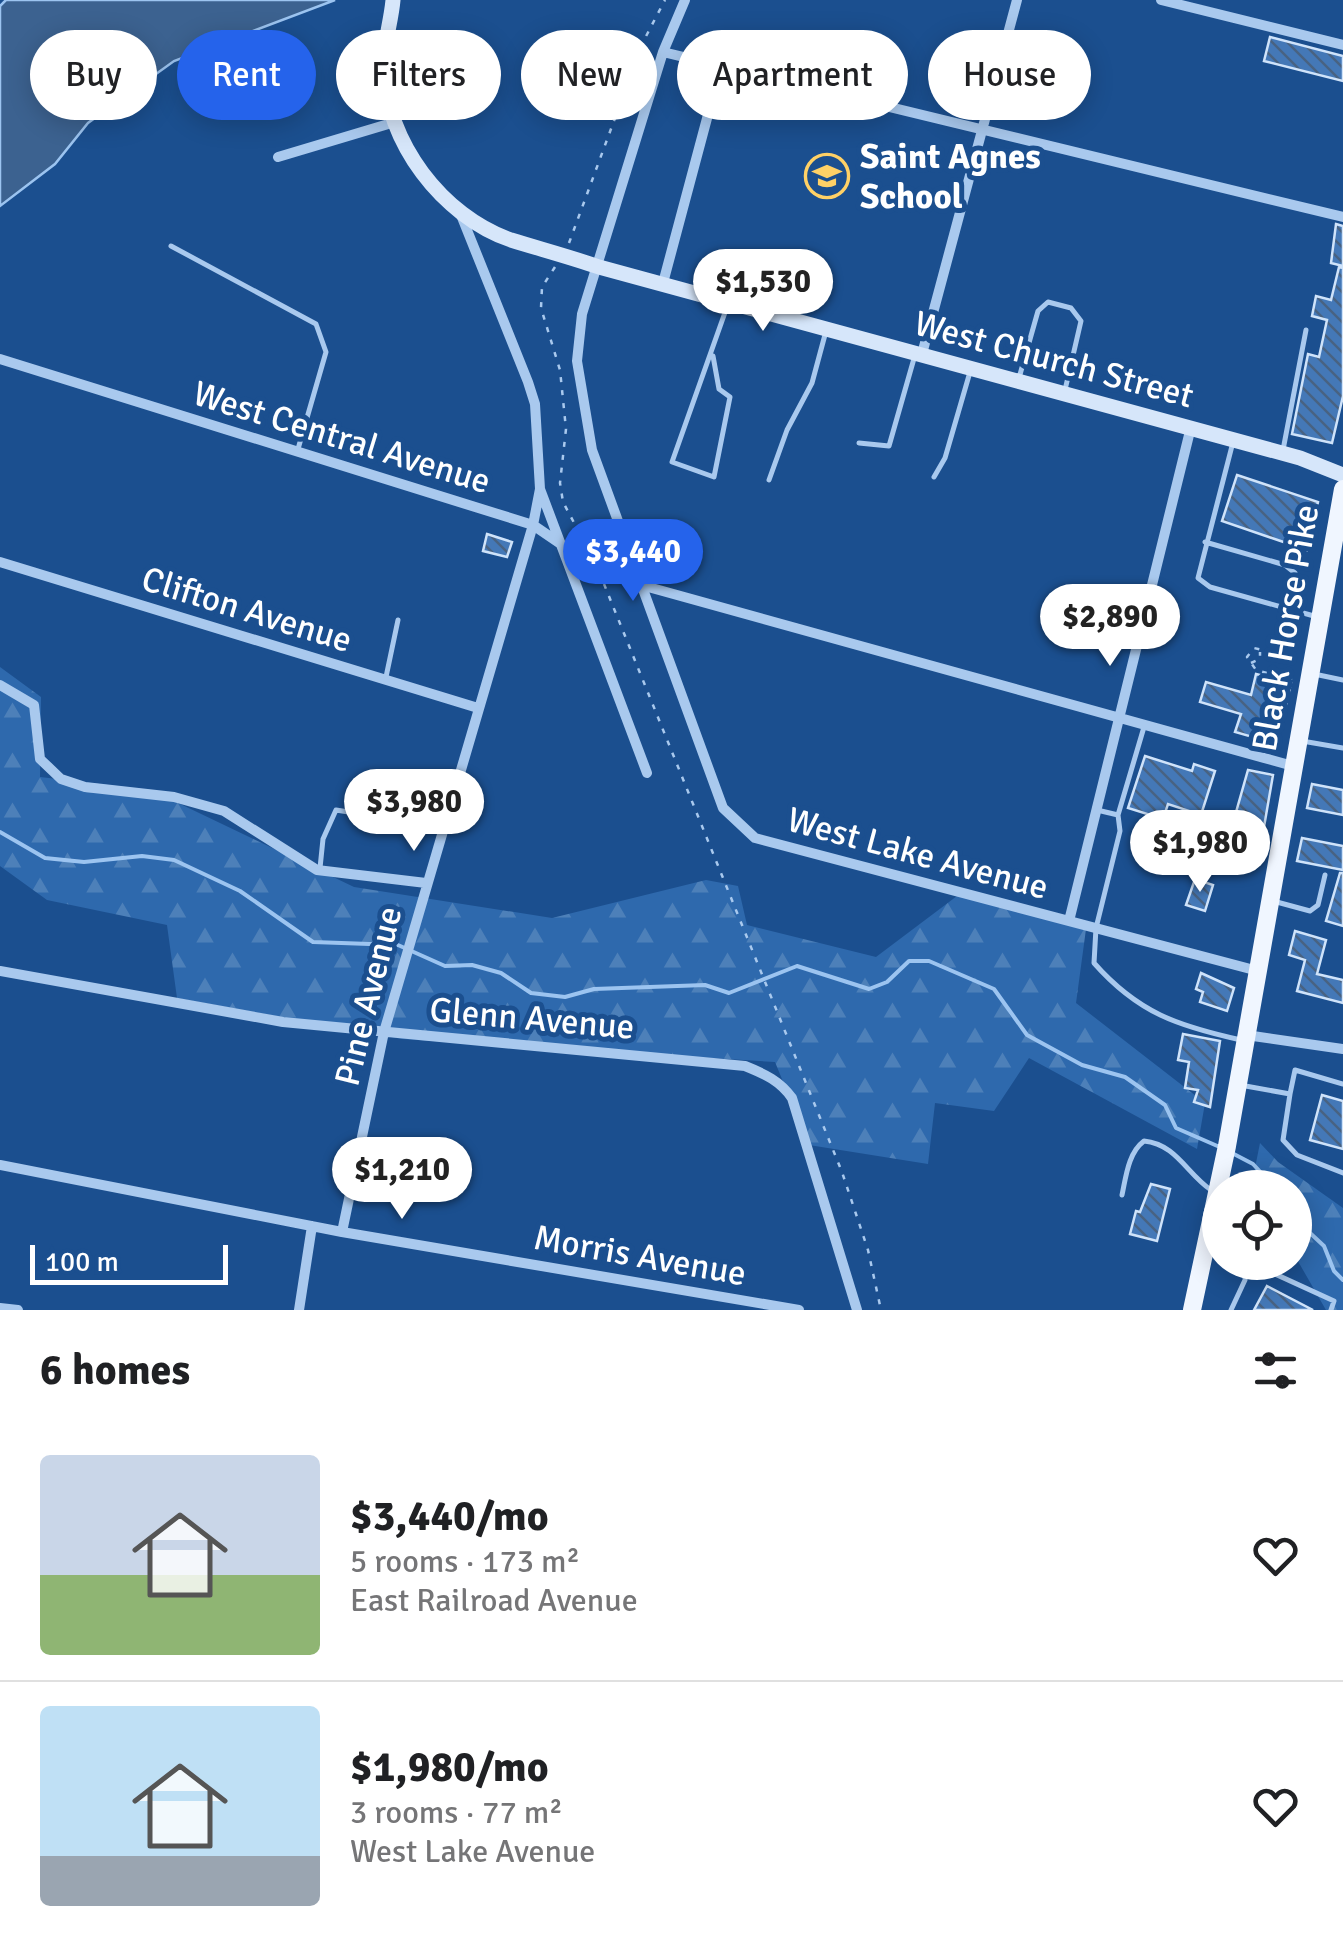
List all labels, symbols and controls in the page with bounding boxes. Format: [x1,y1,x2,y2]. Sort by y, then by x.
chip: Buy [30,30,157,120]
chip: Rent [177,30,316,120]
chip: Filters [336,30,501,120]
chip: New [521,30,657,120]
chip: Apartment [677,30,908,120]
chip: House [928,30,1091,120]
place label: Saint Agnes School [860,135,1041,218]
school or university icon: Saint Agnes School [804,153,850,199]
pin: $1,530 [682,249,844,334]
text: $1,530 [715,262,811,301]
street label: West Church Street [910,302,1198,417]
street label: West Central Avenue [188,372,496,503]
street label: Black Horse Pike [1243,501,1328,755]
pin: $3,440 [552,519,714,604]
text: $3,440 [585,532,681,571]
street label: Clifton Avenue [137,557,357,662]
pin: $2,890 [1029,584,1191,669]
text: $2,890 [1062,597,1158,636]
pin: $3,980 [333,769,495,854]
text: $3,980 [366,782,462,821]
street label: West Lake Avenue [783,798,1053,909]
pin: $1,980 [1119,810,1281,895]
text: $1,980 [1152,823,1248,862]
street label: Pine Avenue [325,902,411,1090]
street label: Glenn Avenue [428,988,636,1049]
pin: $1,210 [321,1137,483,1222]
text: $1,210 [354,1150,450,1189]
map controls [1202,1170,1312,1280]
button: locate [1202,1170,1312,1280]
street label: Morris Avenue [530,1216,749,1295]
scale bar [30,1240,228,1284]
text: 100 m [45,1245,119,1279]
icon: filters [1248,1343,1303,1398]
text: 6 homes [40,1345,190,1396]
text: $3,440/mo [350,1491,549,1542]
icon: home [120,1495,240,1615]
icon: heart [1248,1528,1303,1583]
text: 5 rooms · 173 m² [350,1542,580,1581]
text: East Railroad Avenue [350,1581,638,1620]
text: $1,980/mo [350,1742,549,1793]
icon: home [120,1746,240,1866]
icon: heart [1248,1779,1303,1834]
text: 3 rooms · 77 m² [350,1793,563,1832]
text: West Lake Avenue [350,1832,595,1871]

